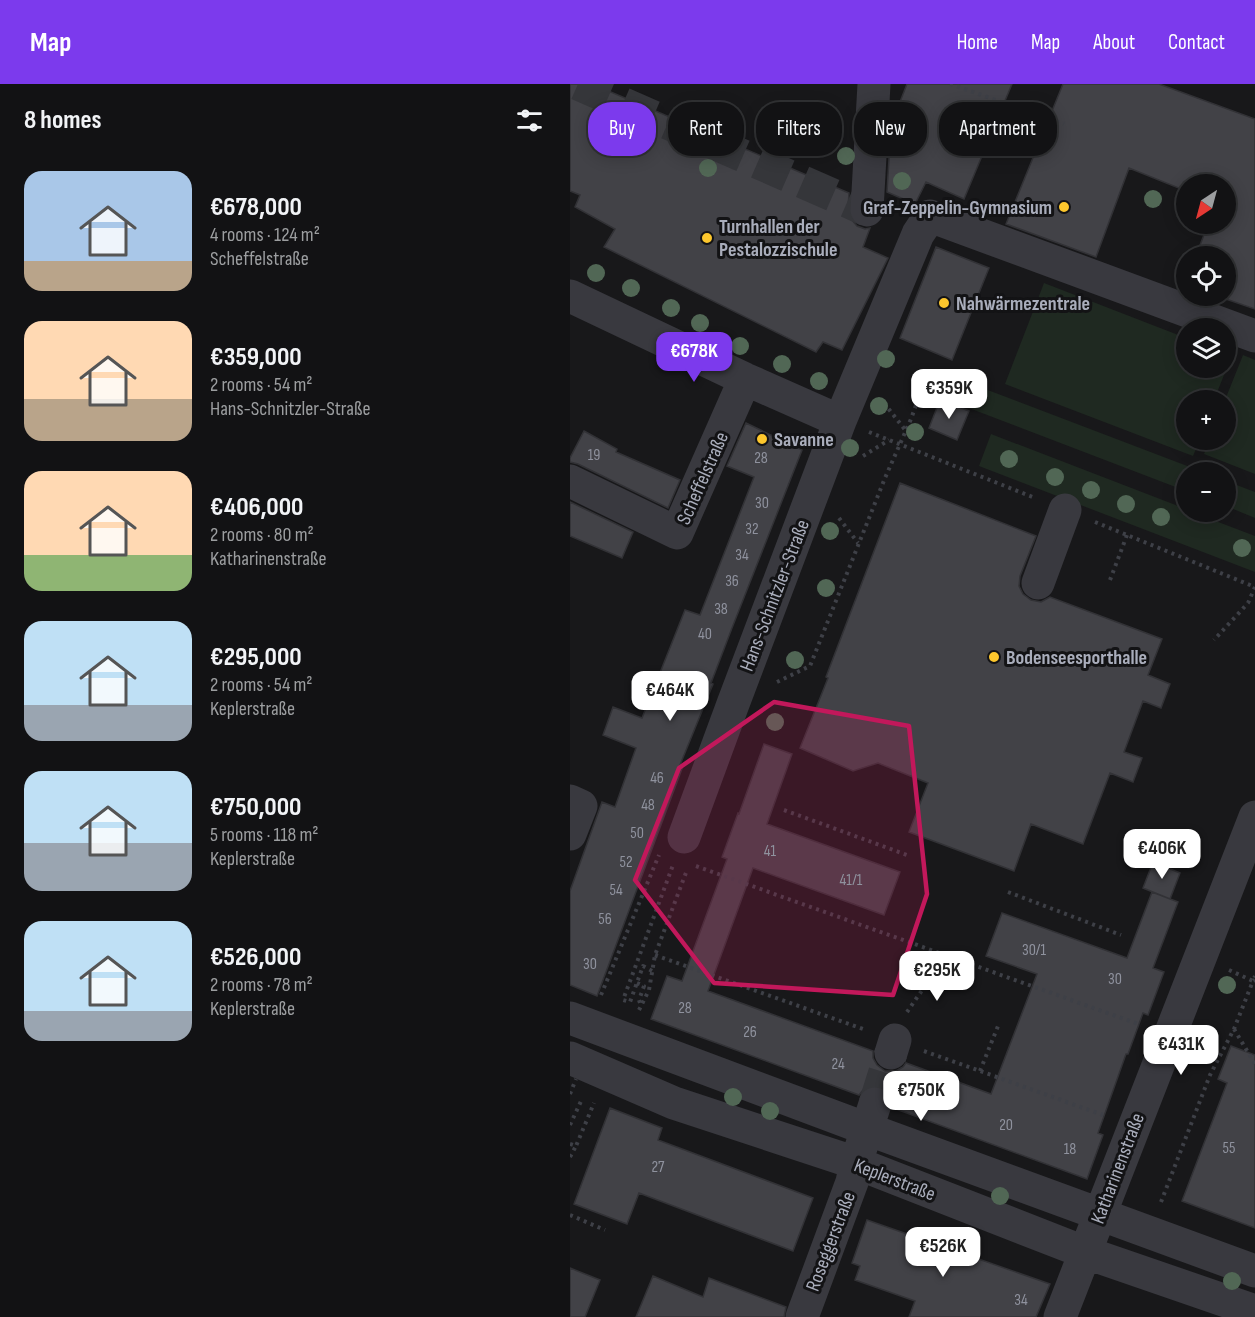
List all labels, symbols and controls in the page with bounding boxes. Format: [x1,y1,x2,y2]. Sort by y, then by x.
text: Map [30,26,71,59]
text: Home [957,30,998,55]
text: Map [1031,30,1060,55]
text: About [1093,30,1135,55]
text: Contact [1168,30,1225,55]
chip: Buy [588,102,656,156]
chip: Rent [668,102,744,156]
chip: Filters [756,102,842,156]
chip: New [854,102,927,156]
chip: Apartment [939,102,1057,156]
icon: filters [513,104,546,137]
text: 8 homes [24,105,102,136]
north arrow [1176,174,1236,234]
map controls [1176,174,1236,522]
text: €678,000 [210,192,302,223]
icon: home [72,195,144,267]
place label: Graf-Zeppelin-Gymnasium [863,196,1052,220]
marker: Graf-Zeppelin-Gymnasium [1057,200,1071,214]
place label: Turnhallen der Pestalozzischule [719,215,837,262]
text: 4 rooms · 124 m² [210,223,320,247]
marker: Turnhallen der Pestalozzischule [700,231,714,245]
button: locate [1176,246,1236,306]
text: Scheffelstraße [210,247,309,271]
place label: Nahwärmezentrale [956,292,1090,316]
marker: Nahwärmezentrale [937,296,951,310]
button: layers [1176,318,1236,378]
pin: €678K [652,332,736,383]
text: €678K [670,339,718,363]
text: €359,000 [210,342,302,373]
icon: home [72,345,144,417]
pin: €359K [907,369,991,420]
text: 2 rooms · 54 m² [210,373,312,397]
text: €359K [925,376,973,400]
button: + [1176,390,1236,450]
text: Hans-Schnitzler-Straße [210,397,370,421]
street label: Scheffelstraße [672,428,734,528]
place label: Savanne [774,428,834,452]
marker: Savanne [755,432,769,446]
house number: 19 [588,446,600,465]
house number: 28 [754,449,768,468]
button: − [1176,462,1236,522]
text: €406,000 [210,492,303,523]
house number: 30 [755,494,769,513]
icon: home [72,495,144,567]
street label: Hans-Schnitzler-Straße [735,516,815,675]
house number: 32 [745,520,759,539]
text: 2 rooms · 80 m² [210,523,314,547]
house number: 34 [735,546,749,565]
text: Katharinenstraße [210,547,326,571]
house number: 36 [725,572,739,591]
house number: 38 [714,600,728,619]
house number: 40 [698,625,712,644]
text: €295,000 [210,642,302,673]
icon: home [72,645,144,717]
place label: Bodenseesporthalle [1006,646,1147,670]
marker: Bodenseesporthalle [987,650,1001,664]
pin: €464K [628,671,712,722]
text: 2 rooms · 54 m² [210,673,312,697]
text: €464K [646,678,694,702]
text: Keplerstraße [210,697,295,721]
house number: 46 [650,769,664,788]
text: €750,000 [210,792,301,823]
icon: home [72,795,144,867]
house number: 48 [641,796,655,815]
text: 5 rooms · 118 m² [210,823,319,847]
house number: 50 [630,824,644,843]
pin: €406K [1120,829,1204,880]
text: €406K [1138,836,1186,860]
house number: 41 [764,842,777,861]
text: Keplerstraße [210,847,295,871]
house number: 52 [619,853,633,872]
house number: 41/1 [840,871,863,890]
house number: 54 [609,881,623,900]
house number: 56 [598,910,612,929]
house number: 30/1 [1022,941,1046,960]
text: €526,000 [210,942,301,973]
icon: home [72,945,144,1017]
pin: €295K [895,951,979,1002]
house number: 30 [583,955,597,974]
text: €295K [913,958,961,982]
house number: 30 [1108,970,1122,989]
text: 2 rooms · 78 m² [210,973,313,997]
text: Keplerstraße [210,997,295,1021]
house number: 28 [678,999,692,1018]
house number: 26 [743,1023,757,1042]
pin: €431K [1139,1025,1223,1076]
text: €431K [1157,1032,1205,1056]
house number: 24 [831,1055,845,1074]
pin: €750K [879,1071,963,1122]
text: €750K [897,1078,945,1102]
street label: Katharinenstraße [1086,1110,1150,1227]
house number: 20 [999,1116,1013,1135]
house number: 55 [1223,1139,1235,1158]
house number: 18 [1064,1140,1076,1159]
street label: Keplerstraße [851,1153,939,1206]
house number: 27 [651,1158,665,1177]
street label: Roseggerstraße [801,1188,861,1295]
pin: €526K [901,1227,985,1278]
text: €526K [919,1234,967,1258]
house number: 34 [1014,1291,1028,1310]

